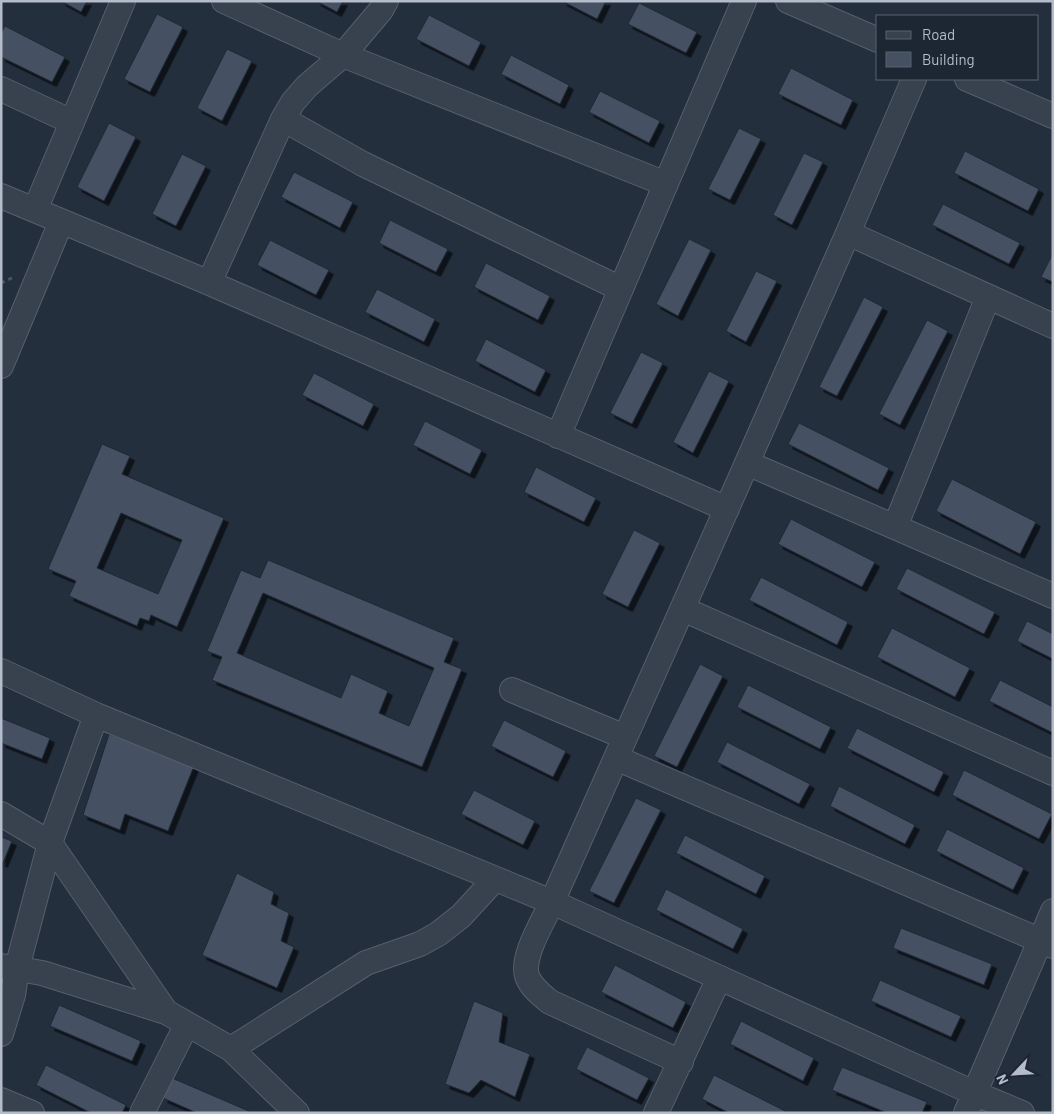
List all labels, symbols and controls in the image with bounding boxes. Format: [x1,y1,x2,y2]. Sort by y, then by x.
legend [876,15,1039,80]
text: Road [922,25,955,43]
text: Building [922,50,975,68]
north arrow [989,1049,1039,1099]
text: N [992,1072,1011,1088]

